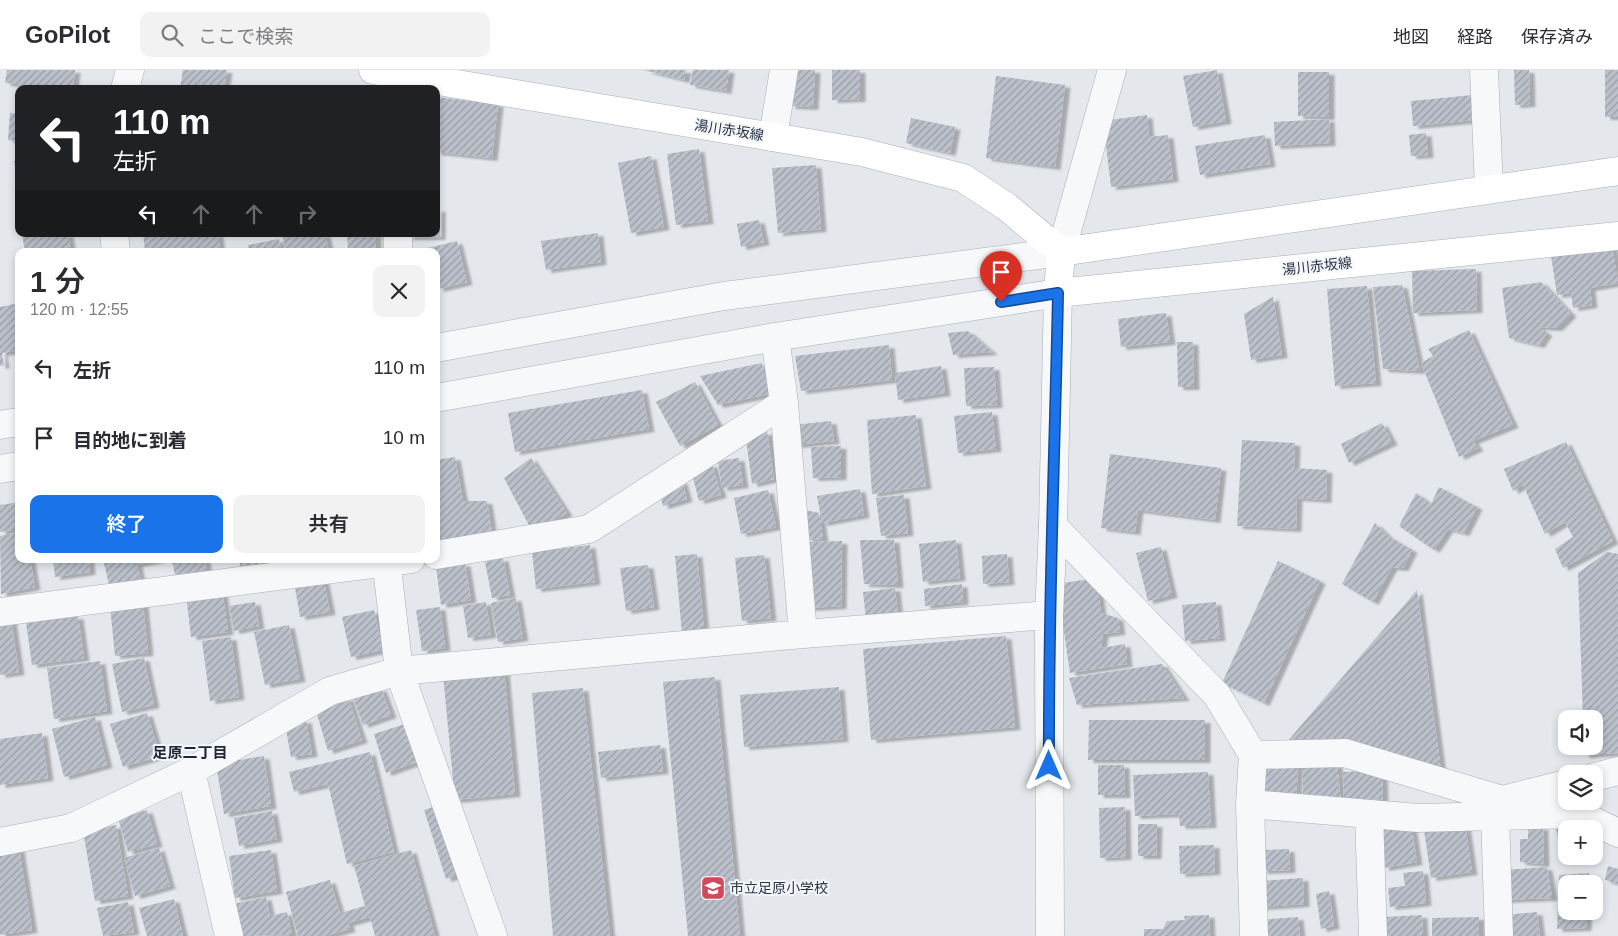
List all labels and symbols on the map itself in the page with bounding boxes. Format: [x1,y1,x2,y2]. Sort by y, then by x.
street label: 湯川赤坂線 [693,117,765,143]
pin [980,251,1022,302]
street label: 湯川赤坂線 [1281,254,1353,278]
position arrow [1022,739,1074,791]
district label: 足原二丁目 [152,744,228,761]
school or university icon: 市立足原小学校 [700,875,726,901]
place label: 市立足原小学校 [730,880,828,896]

